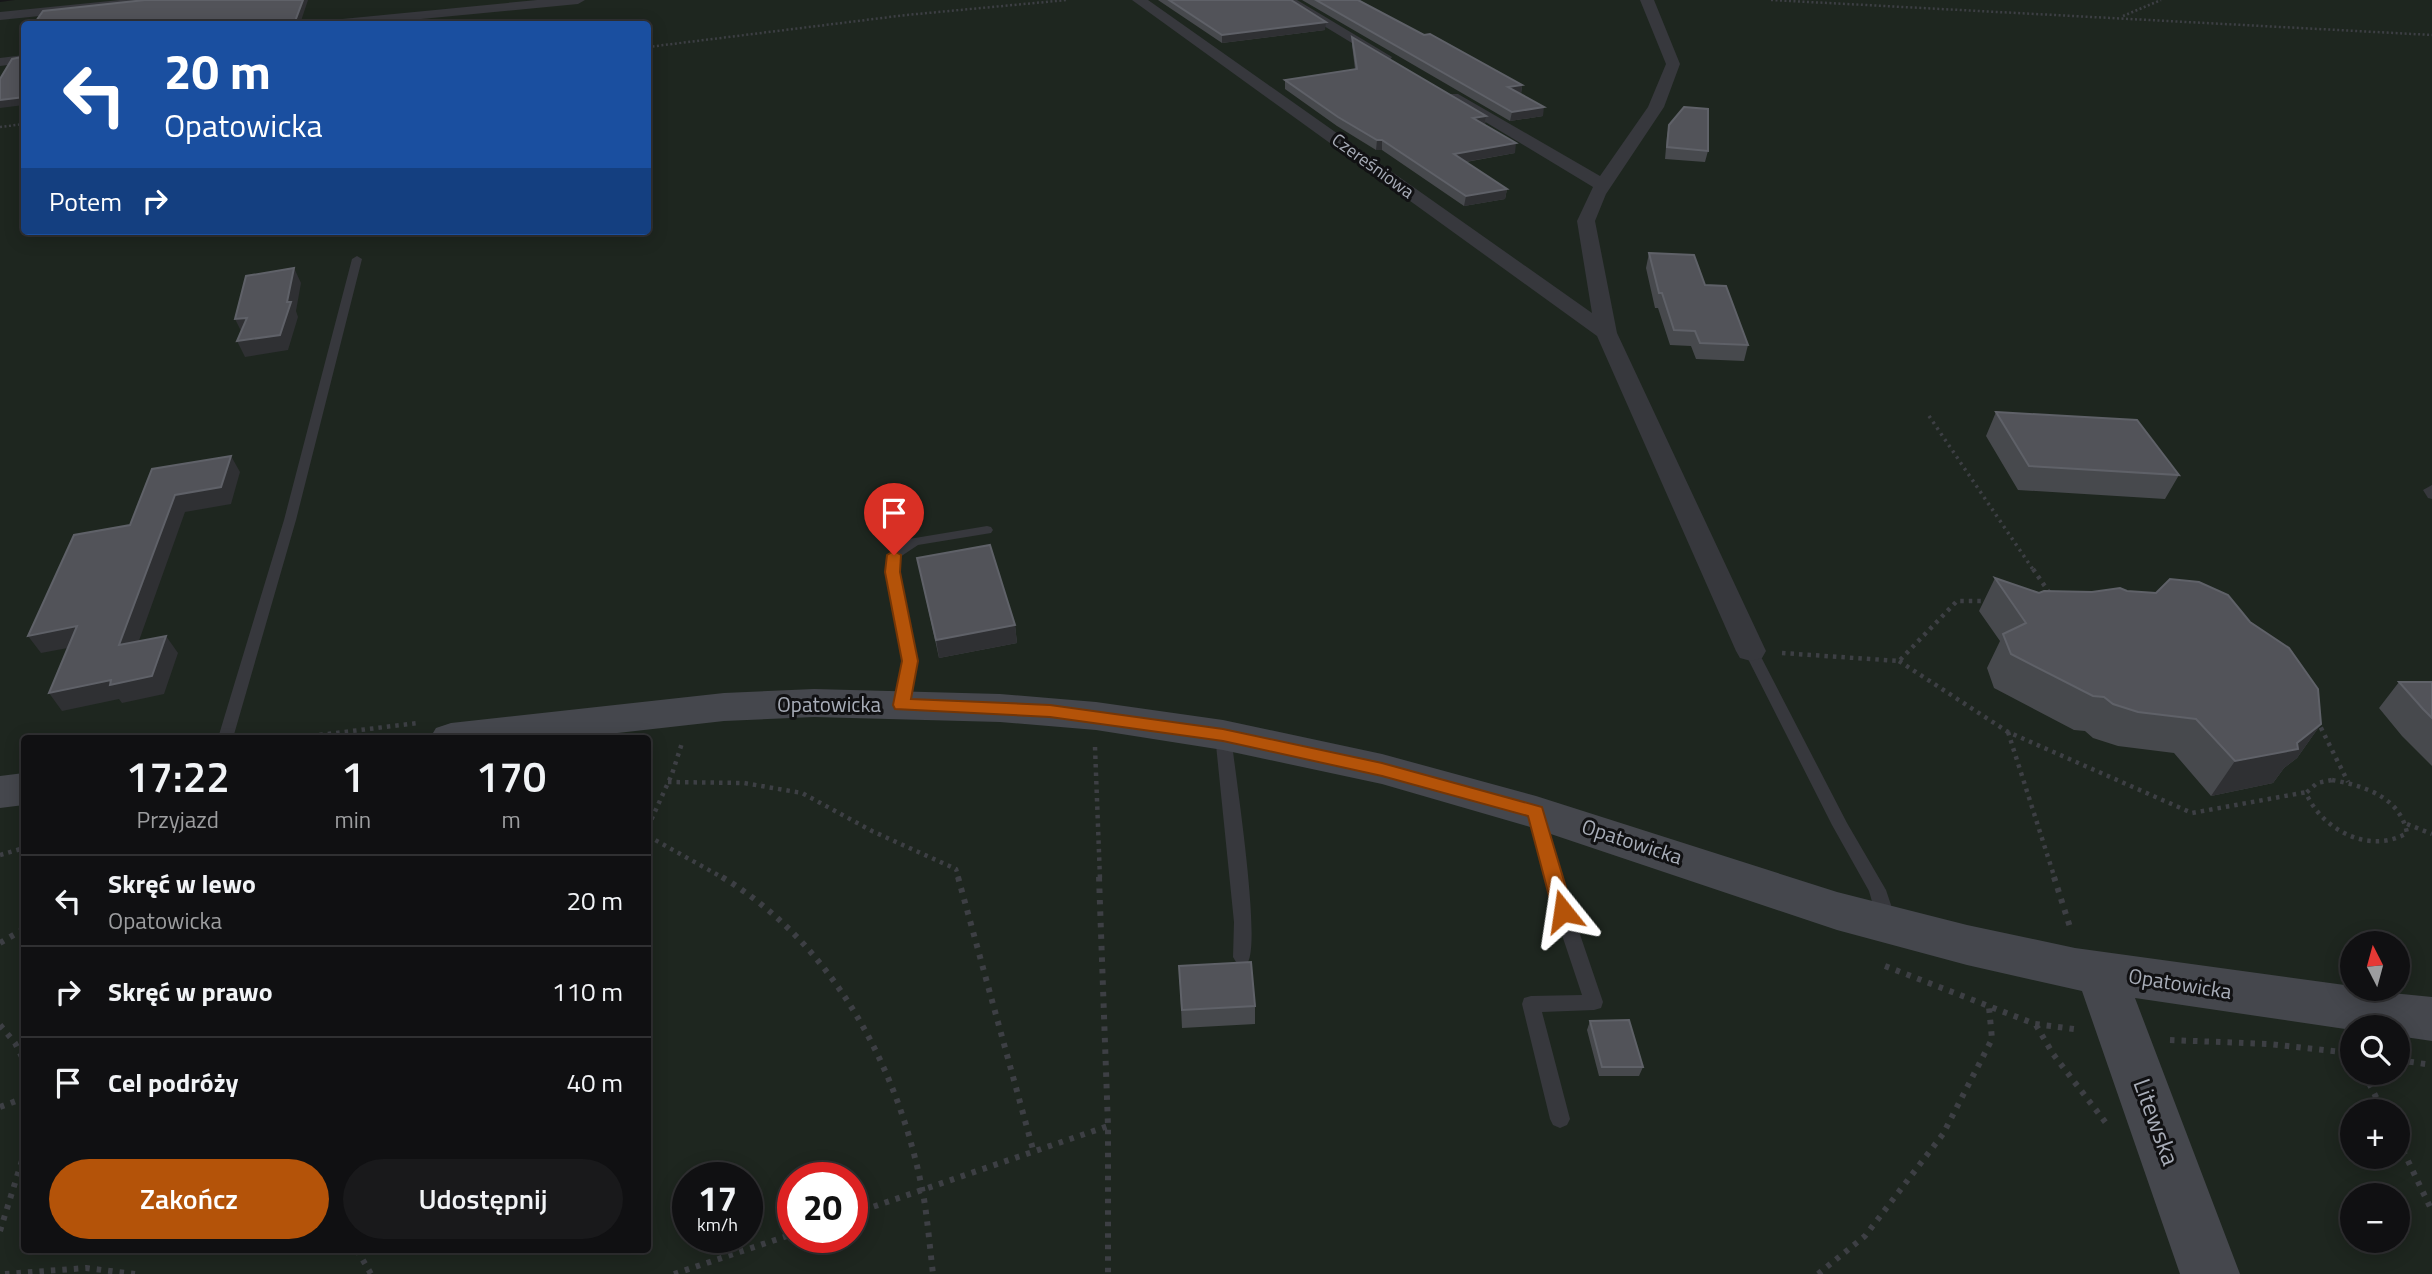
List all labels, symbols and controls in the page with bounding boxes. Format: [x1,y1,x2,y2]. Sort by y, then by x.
text: 20 m [164,33,271,108]
icon: left [49,49,140,140]
text: Opatowicka [164,101,323,149]
street label: Czereśniowa [1326,126,1420,205]
text: Potem [49,182,122,221]
icon: right [136,182,174,220]
pin [864,483,924,555]
icon: arrive [875,494,913,532]
street label: Opatowicka [777,688,882,720]
text: 17:22 [126,744,230,808]
text: 1 [341,744,365,808]
text: 170 [476,744,546,808]
text: Przyjazd [137,802,219,837]
text: min [334,802,371,837]
text: m [501,802,521,837]
street label: Opatowicka [1578,810,1687,872]
text: Skręć w lewo [108,864,256,903]
position arrow [1526,874,1600,948]
text: 20 m [566,881,623,920]
icon: left [49,882,87,920]
text: Opatowicka [108,903,222,938]
north arrow [2340,931,2410,1001]
map controls [2340,931,2410,1253]
street label: Opatowicka [2126,959,2235,1007]
text: Skręć w prawo [108,972,273,1011]
text: 110 m [552,972,623,1011]
icon: right [49,973,87,1011]
button: search [2340,1015,2410,1085]
text: Cel podróży [108,1063,238,1102]
text: 40 m [566,1063,623,1102]
icon: arrive [49,1064,87,1102]
street label: Litewska [2125,1073,2189,1170]
button: + [2340,1099,2410,1169]
button: Zakończ [49,1159,329,1239]
button: Udostępnij [343,1159,623,1239]
speed limit sign: 20 [777,1162,868,1253]
text: 17 [698,1171,737,1225]
button: − [2340,1183,2410,1253]
text: km/h [697,1211,738,1238]

